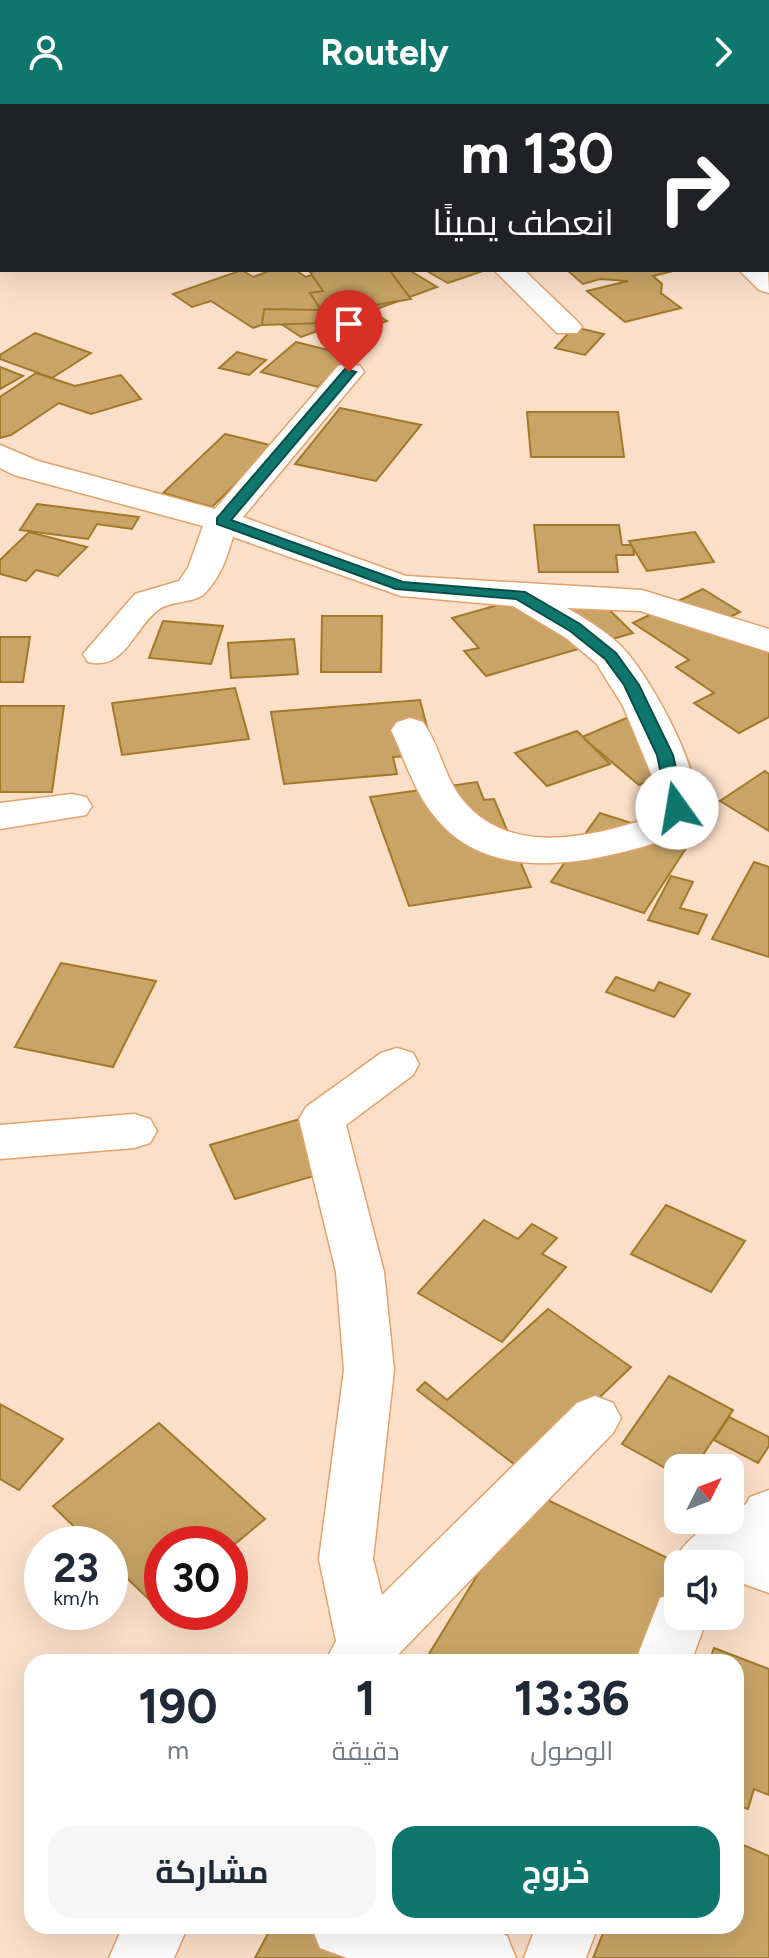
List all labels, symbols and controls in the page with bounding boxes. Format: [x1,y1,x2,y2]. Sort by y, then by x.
icon: person [24,30,68,74]
icon: forward [701,30,745,74]
text: Routely [320,31,449,74]
text: 130 m [461,120,614,187]
icon: right [642,136,746,240]
text: انعطف يمينًا [432,201,614,244]
pin [315,290,383,372]
icon: arrive [327,302,371,346]
position arrow [635,766,719,850]
north arrow [664,1454,744,1534]
map controls [664,1454,744,1630]
speed limit sign: 30 [144,1526,248,1630]
text: 23 [53,1544,99,1592]
button: sound [664,1550,744,1630]
text: km/h [53,1586,99,1610]
text: 1 [356,1669,376,1727]
text: 13:36 [514,1669,630,1727]
text: 190 [138,1677,218,1735]
text: m [167,1734,189,1766]
text: دقيقة [332,1735,399,1767]
text: الوصول [530,1735,613,1767]
button: مشاركة [48,1826,376,1918]
button: خروج [392,1826,720,1918]

